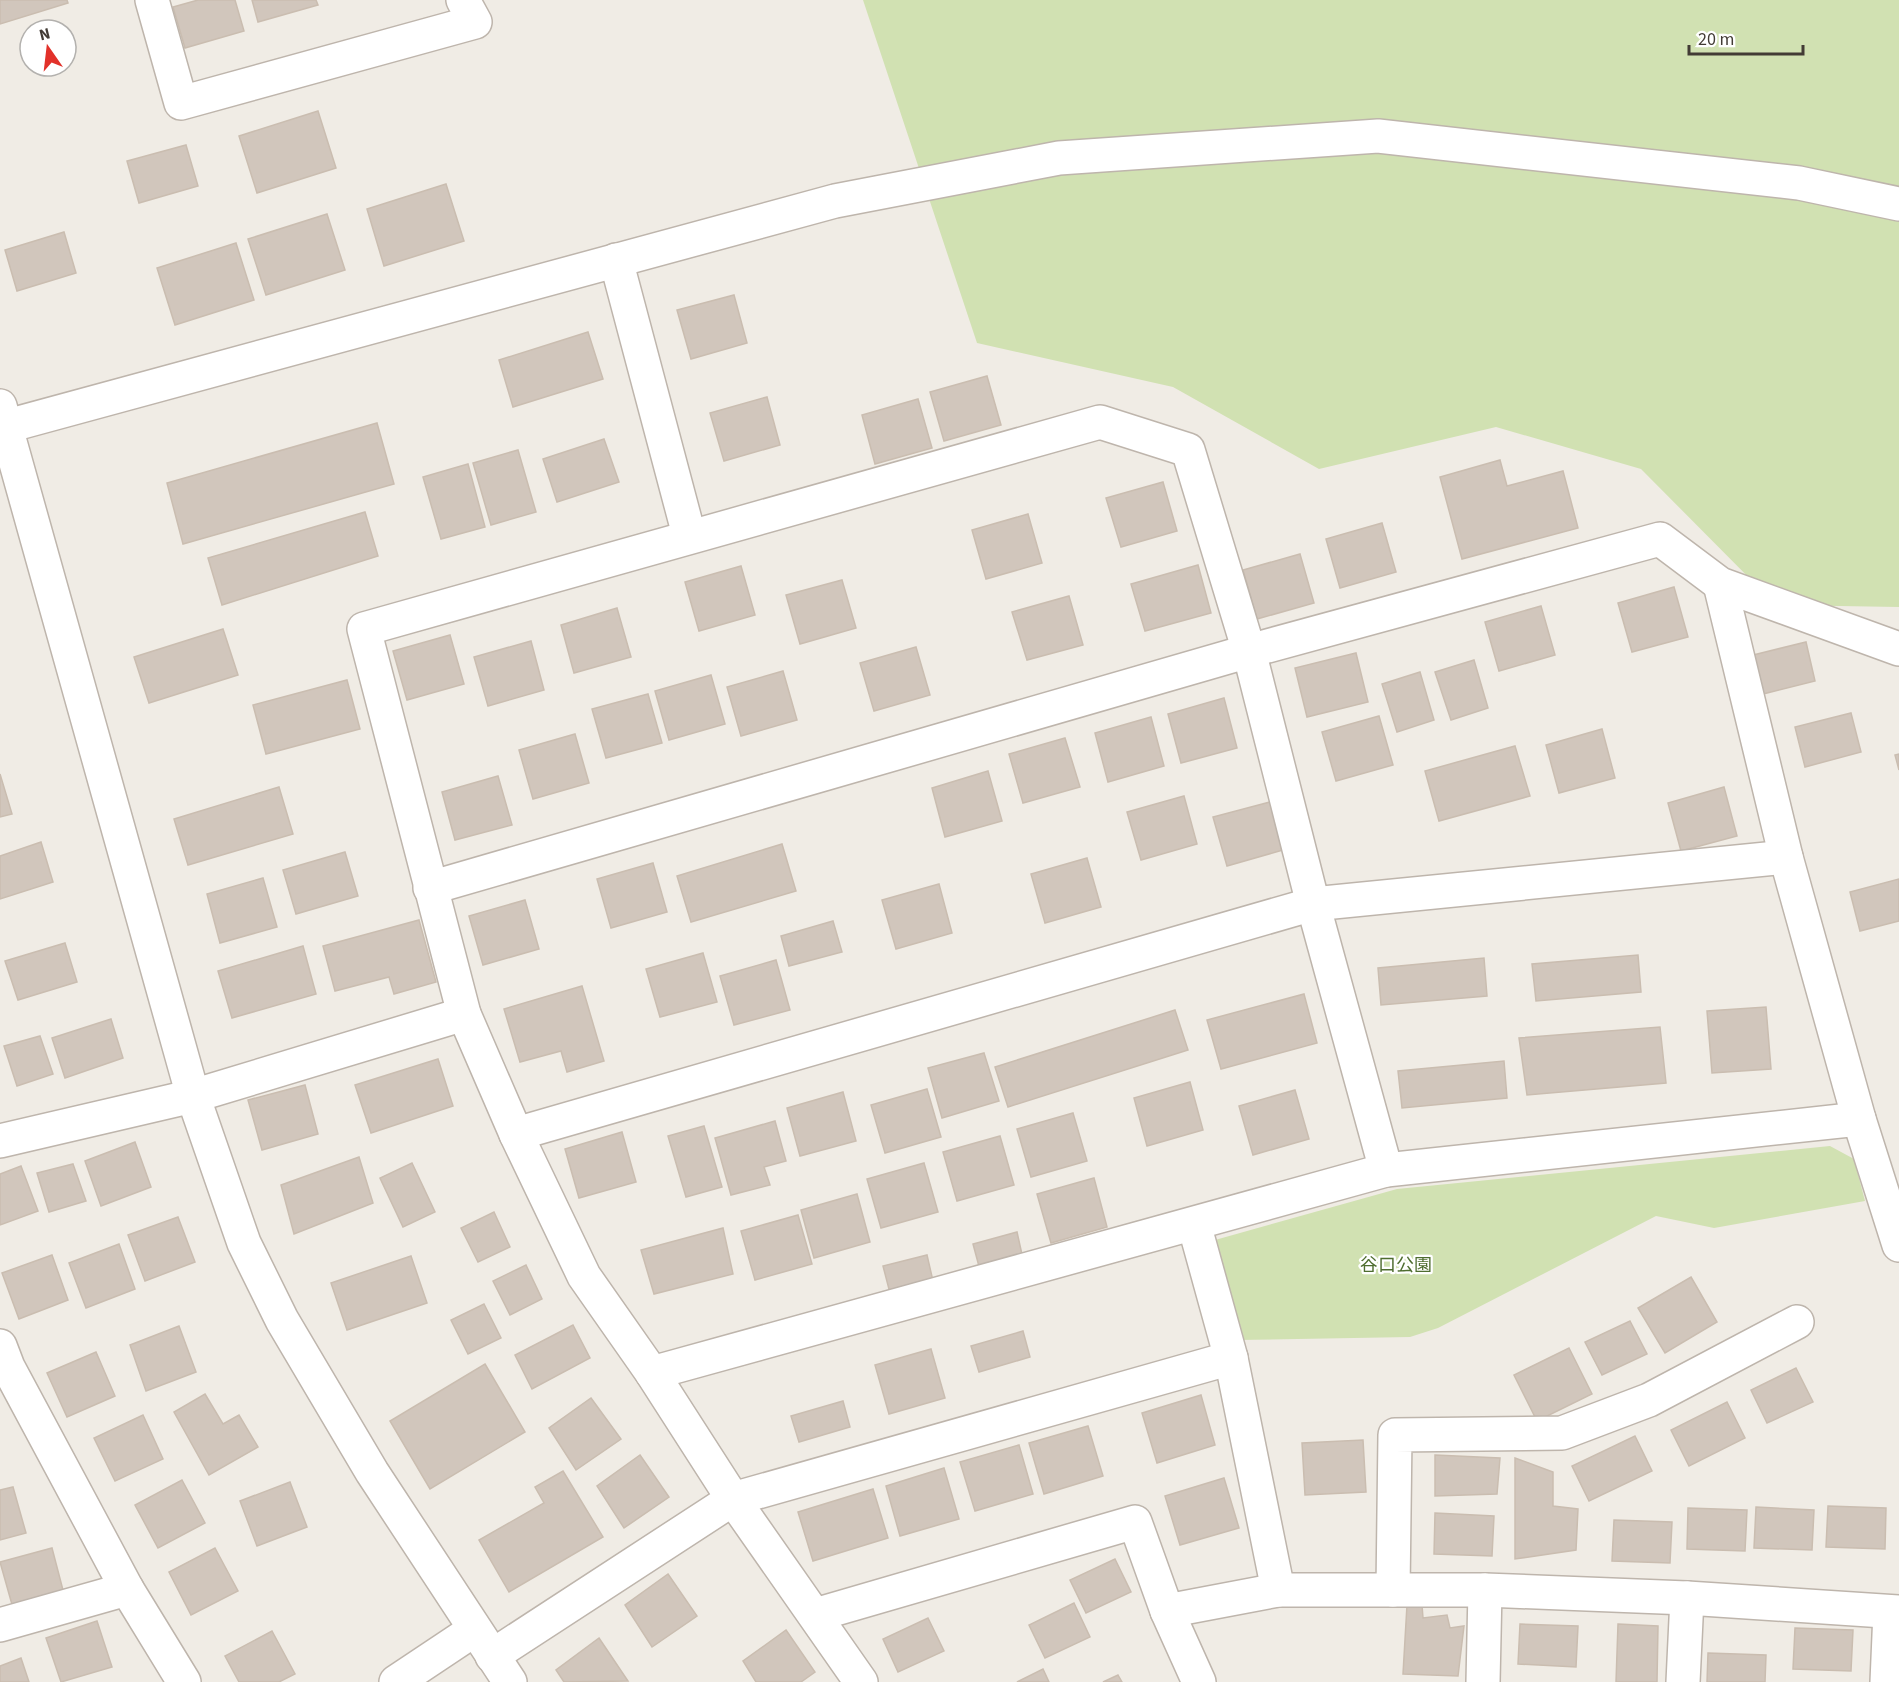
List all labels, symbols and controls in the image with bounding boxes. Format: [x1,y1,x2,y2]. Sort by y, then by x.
north arrow [18,18,78,78]
scale bar [1689,18,1803,56]
text: N [37,22,52,46]
text: 20 m [1698,27,1734,52]
park label: 谷口公園 [1360,1253,1432,1278]

